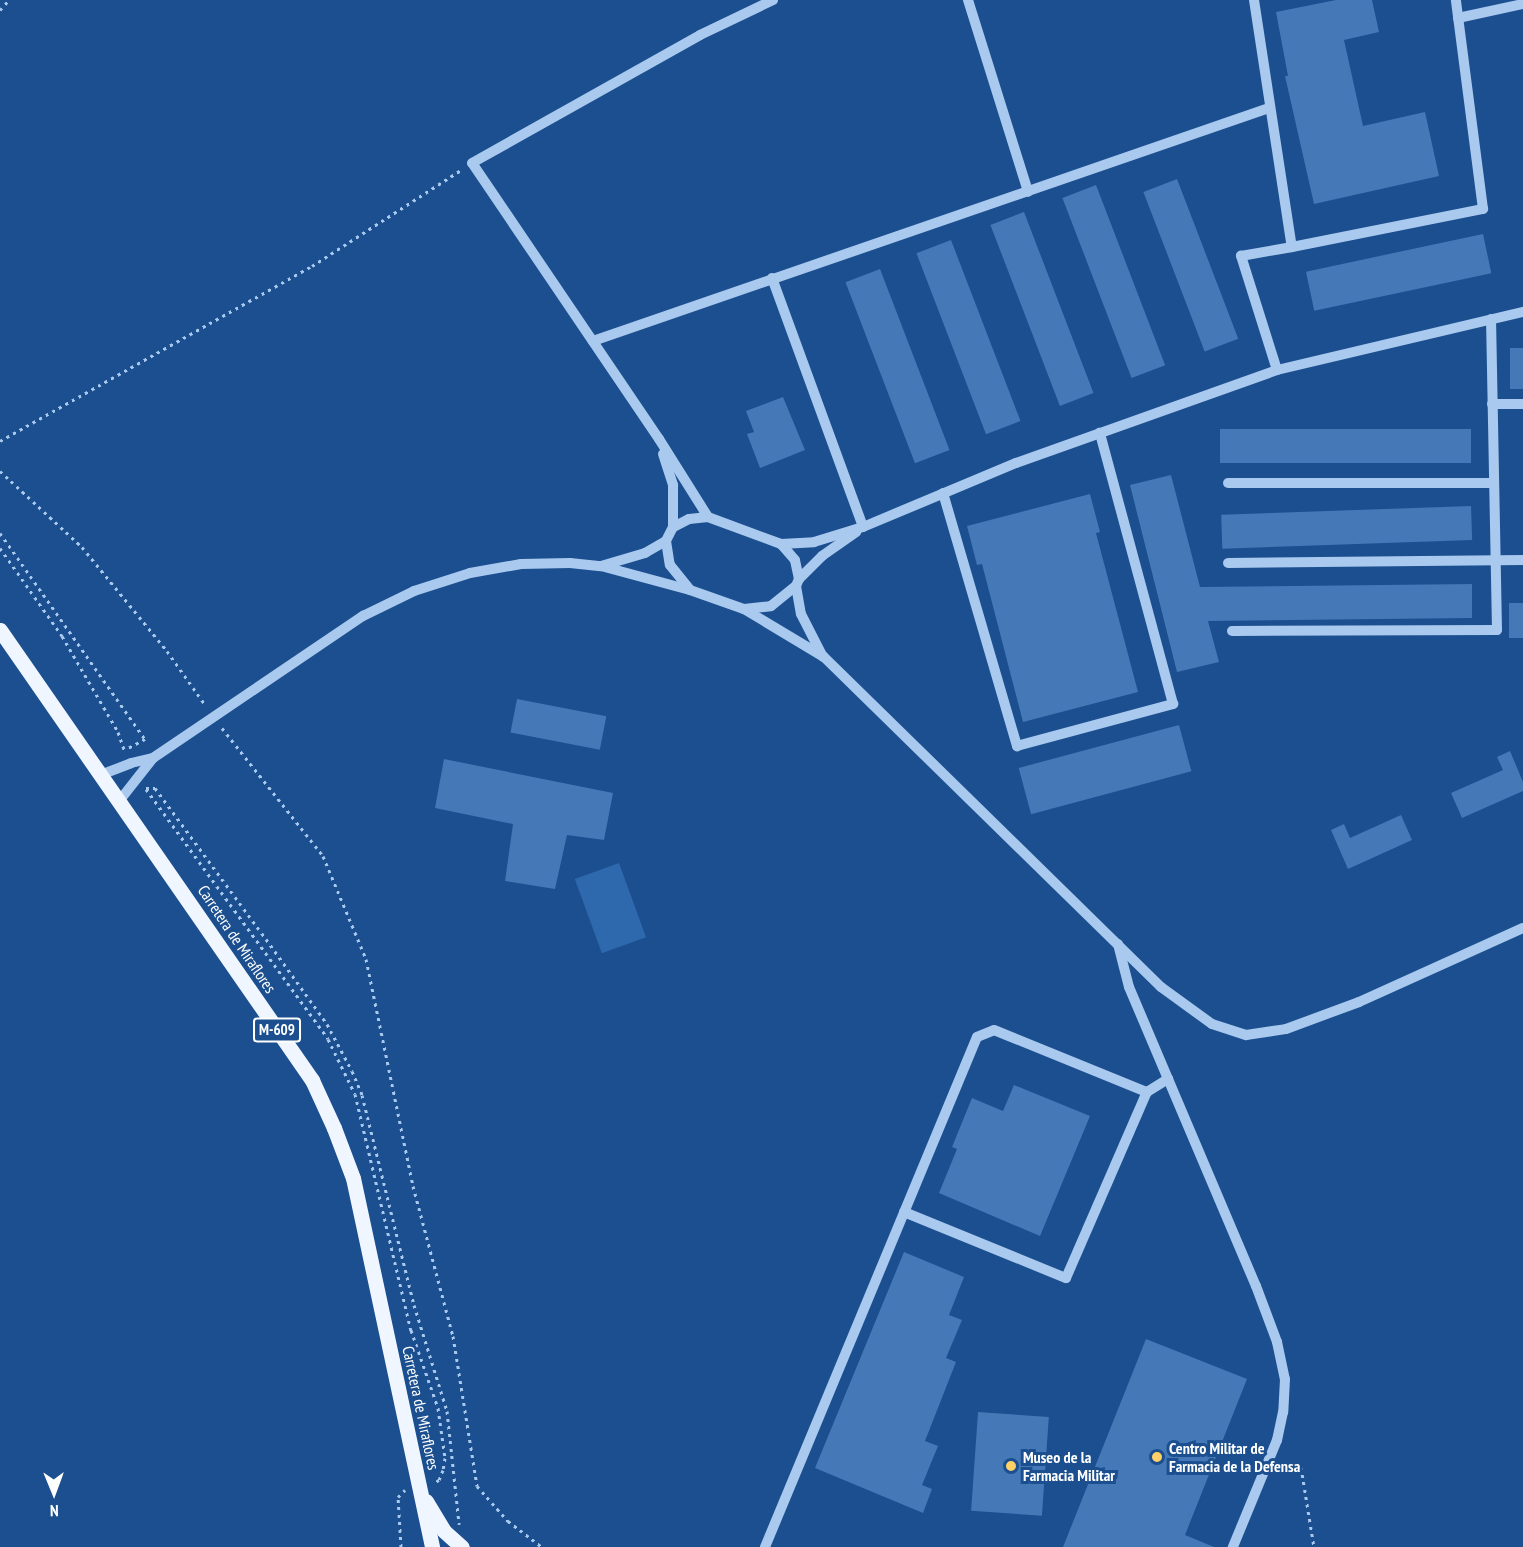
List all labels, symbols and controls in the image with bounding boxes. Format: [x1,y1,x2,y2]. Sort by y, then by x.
street label: Carretera de Miraflores [194,881,280,997]
road number: M-609 [253,1018,301,1042]
street label: Carretera de Miraflores [398,1344,444,1472]
place label: Centro Militar de Farmacia de la Defensa [1169,1438,1300,1476]
place label: Museo de la Farmacia Militar [1023,1447,1115,1485]
marker: Centro Militar de Farmacia de la Defensa [1150,1450,1164,1464]
marker: Museo de la Farmacia Militar [1004,1459,1018,1473]
north arrow [24,1463,84,1523]
text: N [50,1501,59,1521]

